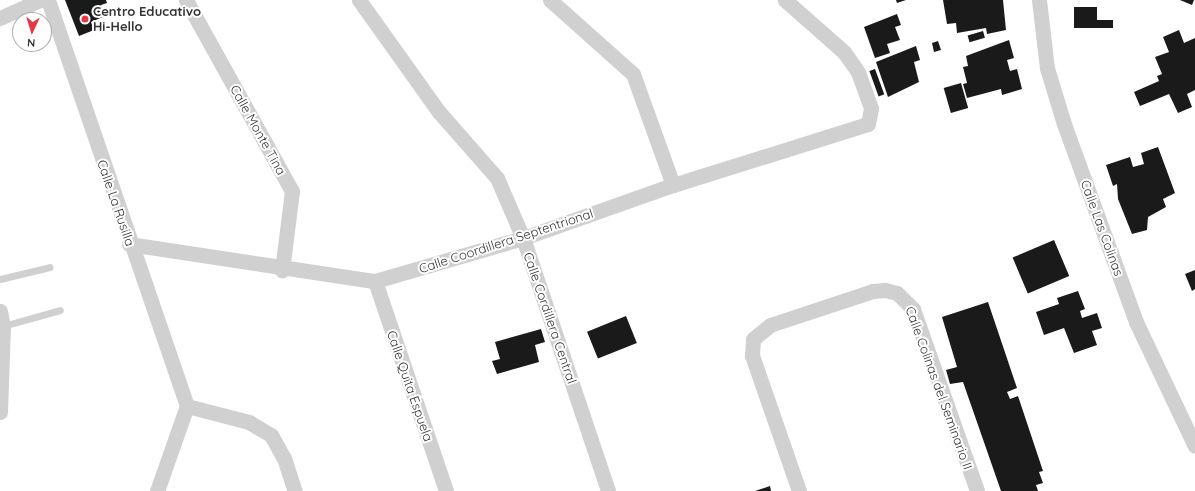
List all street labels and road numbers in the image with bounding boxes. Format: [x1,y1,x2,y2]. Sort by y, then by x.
street label: Calle Monte Tina [227,82,289,178]
street label: Calle La Rusilla [94,158,138,248]
street label: Calle Las Colinas [1077,178,1127,278]
street label: Calle Coordillera Septentrional [417,205,595,277]
street label: Calle Cordillera Central [520,250,580,386]
street label: Calle Colinas del Seminario II [902,304,976,472]
street label: Calle Quita Espuela [384,329,436,443]

